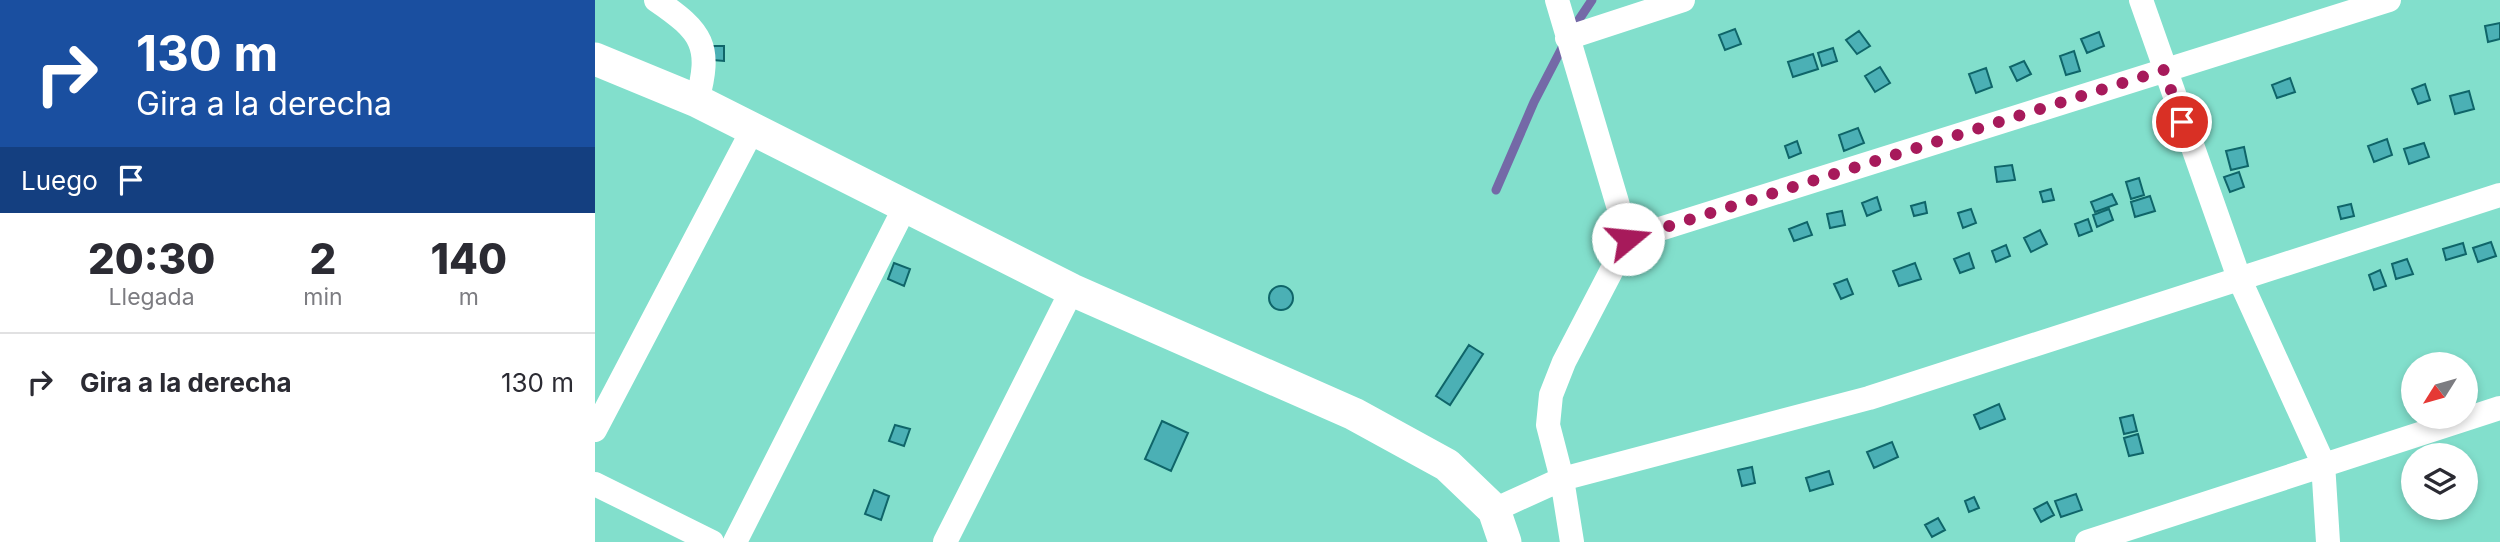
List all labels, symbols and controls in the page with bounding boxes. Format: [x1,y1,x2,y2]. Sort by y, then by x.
text: 130 m [136,24,278,83]
icon: right [21,28,112,119]
text: Gira a la derecha [136,84,392,123]
pin [2152,92,2212,152]
icon: arrive [2163,103,2201,141]
icon: arrive [112,161,150,199]
text: Luego [21,165,98,196]
position arrow [1591,202,1665,276]
text: 20:30 [88,233,215,284]
text: 2 [309,233,336,284]
text: 140 [431,233,507,284]
text: Llegada [109,283,195,311]
text: min [303,283,343,311]
text: m [459,283,479,311]
north arrow [2401,352,2478,429]
map controls [2401,352,2478,520]
icon: right [21,363,59,401]
text: Gira a la derecha [80,367,292,398]
text: 130 m [501,367,574,398]
button: layers [2401,443,2478,520]

